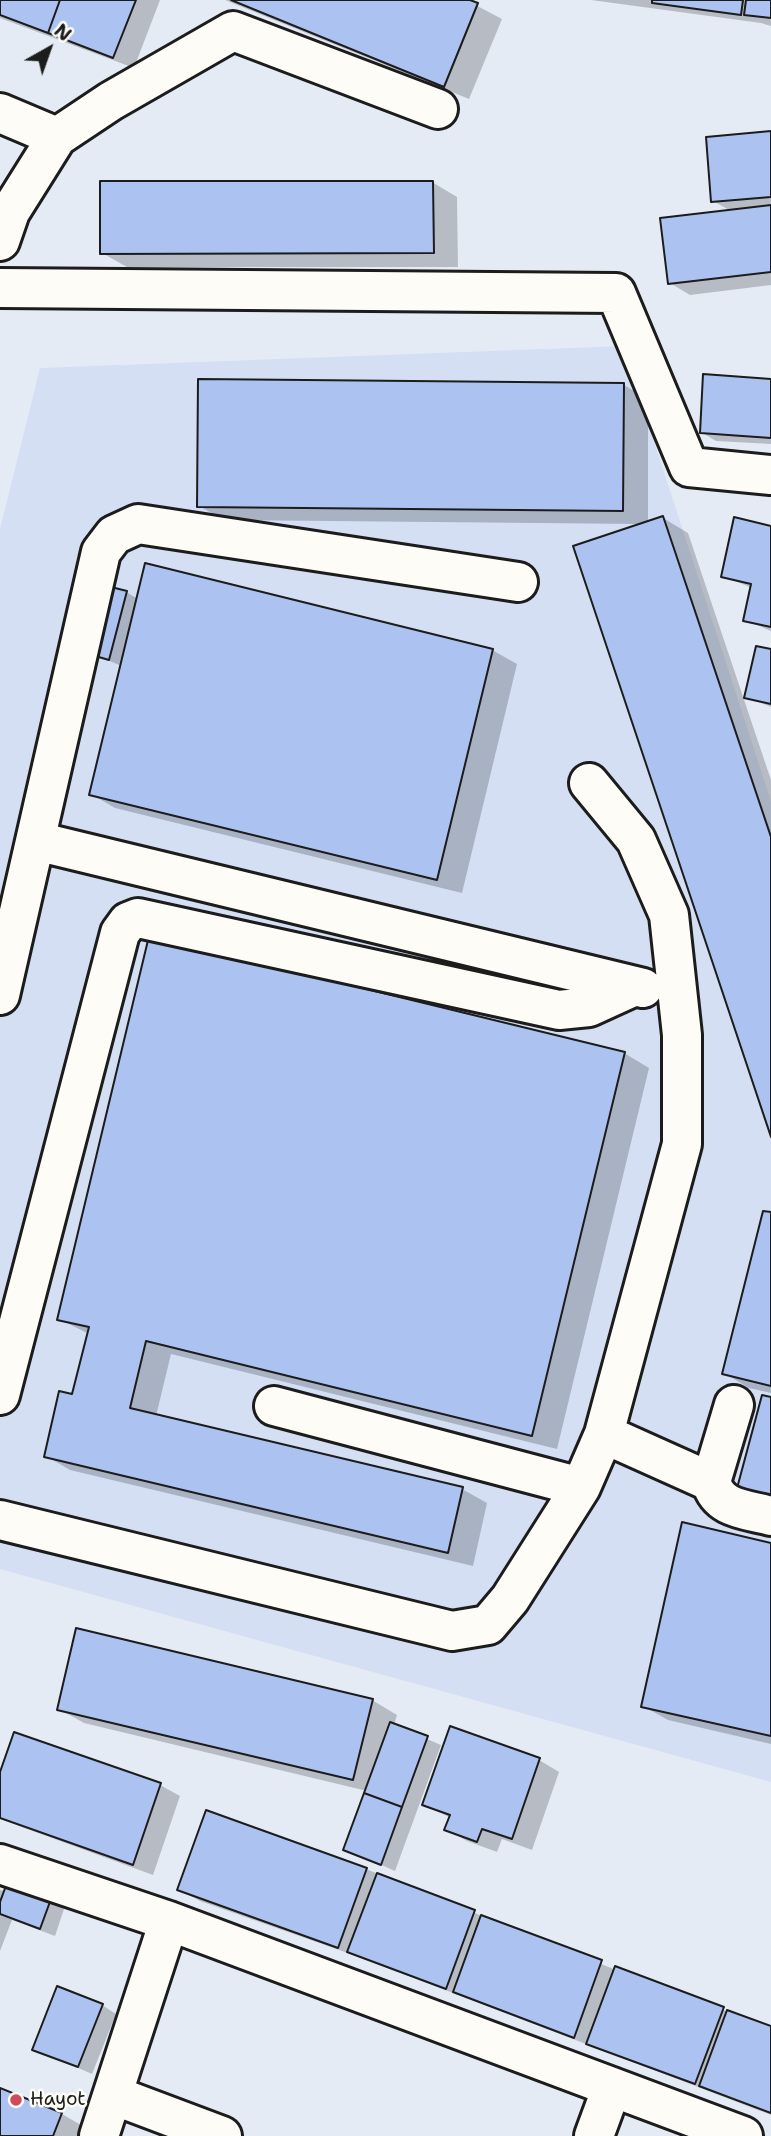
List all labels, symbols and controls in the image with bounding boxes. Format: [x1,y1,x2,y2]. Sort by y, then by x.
north arrow [14,14,84,84]
text: N [49,18,77,47]
place label: Hayot [30,2089,86,2111]
marker: Hayot [8,2092,24,2108]

